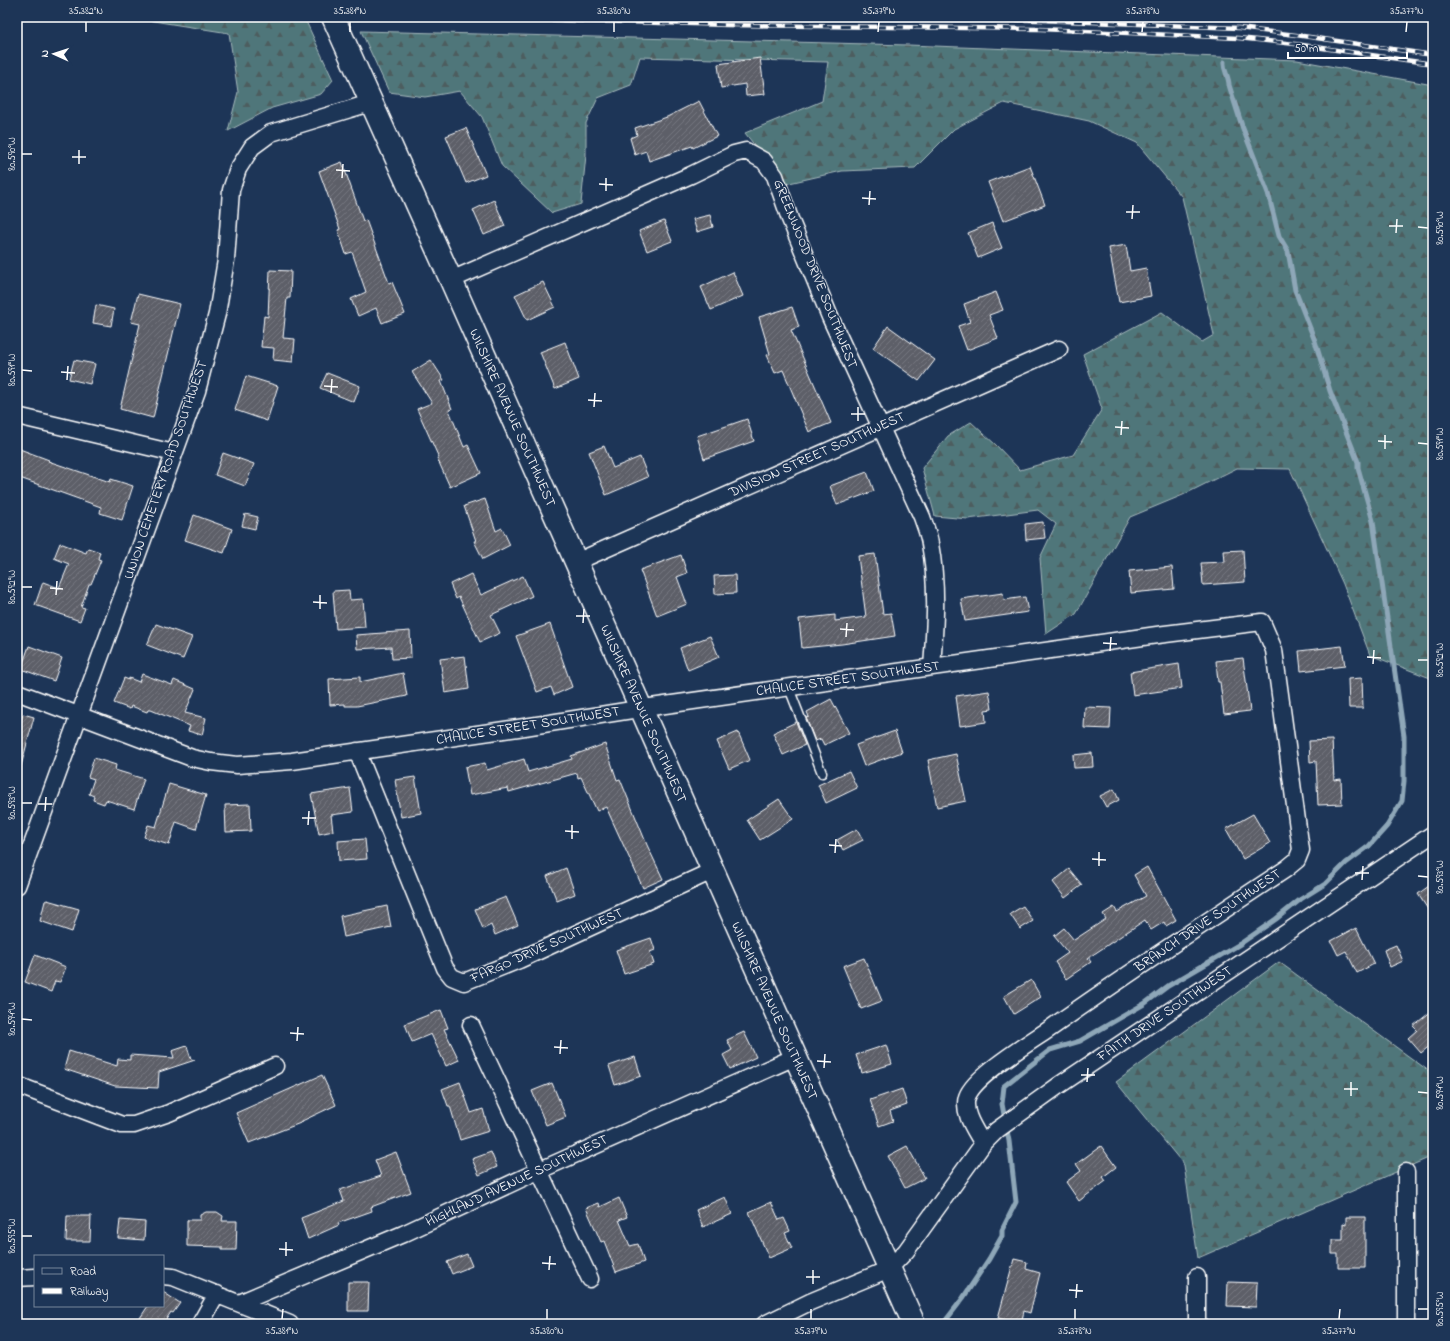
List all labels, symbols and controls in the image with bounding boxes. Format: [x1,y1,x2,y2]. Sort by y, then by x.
text: 35.382°N [69,4,103,19]
text: 35.381°N [334,4,366,19]
text: 35.380°N [597,4,631,19]
text: 35.379°N [863,4,896,19]
text: 35.378°N [1126,4,1160,19]
text: 35.377°N [1390,4,1424,19]
north arrow [34,34,74,74]
scale bar [1288,34,1407,60]
text: 50 m [1294,40,1318,58]
text: N [37,49,53,58]
text: 80.590°W [5,137,20,171]
street label: GREENWOOD DRIVE SOUTHWEST [767,176,863,372]
text: 80.590°W [1433,211,1448,245]
street label: WILSHIRE AVENUE SOUTHWEST [463,326,561,510]
text: 80.591°W [5,354,20,386]
street label: UNION CEMETERY ROAD SOUTHWEST [119,358,213,582]
street label: DIVISION STREET SOUTHWEST [725,407,908,504]
text: 80.591°W [1433,428,1448,460]
text: 80.592°W [5,570,20,604]
street label: WILSHIRE AVENUE SOUTHWEST [594,622,692,806]
text: 80.592°W [1433,643,1448,677]
street label: CHALICE STREET SOUTHWEST [755,656,941,702]
street label: CHALICE STREET SOUTHWEST [435,701,621,751]
text: 80.593°W [5,786,20,820]
text: 80.593°W [1433,860,1448,894]
street label: BRANCH DRIVE SOUTHWEST [1130,864,1286,979]
street label: FARGO DRIVE SOUTHWEST [466,903,627,990]
street label: WILSHIRE AVENUE SOUTHWEST [725,919,823,1103]
street label: FAITH DRIVE SOUTHWEST [1092,961,1237,1068]
text: 80.594°W [5,1002,20,1036]
text: 80.594°W [1433,1076,1448,1110]
street label: HIGHLAND AVENUE SOUTHWEST [422,1129,612,1233]
text: 80.595°W [5,1218,20,1254]
legend [34,1255,164,1307]
text: Road [70,1263,96,1281]
text: Railway [70,1283,109,1302]
text: 80.595°W [1433,1291,1448,1327]
text: 35.381°N [266,1324,298,1339]
text: 35.380°N [530,1324,564,1339]
text: 35.379°N [795,1324,828,1339]
text: 35.378°N [1058,1324,1092,1339]
text: 35.377°N [1322,1324,1356,1339]

